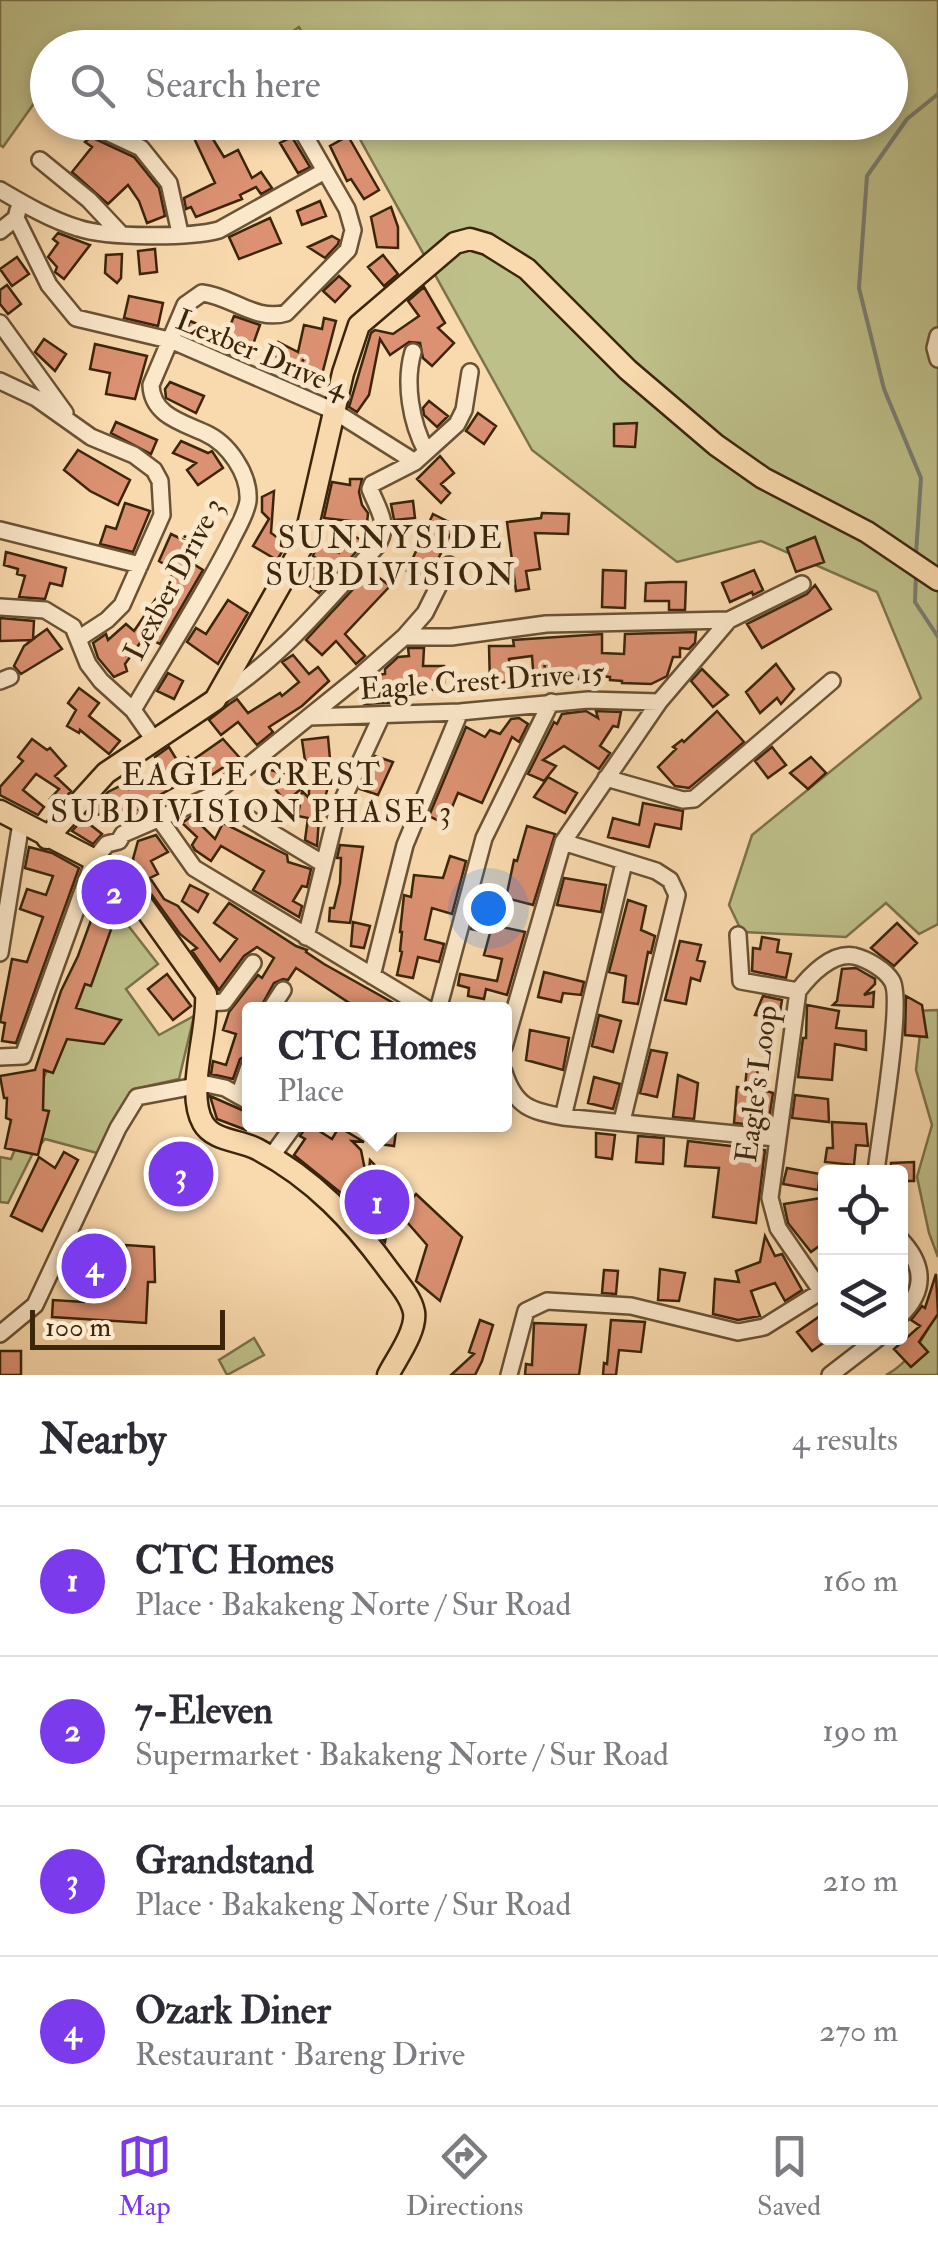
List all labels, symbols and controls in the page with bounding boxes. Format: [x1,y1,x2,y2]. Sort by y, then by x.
search box [30,30,908,140]
icon: search [65,58,120,113]
text: Search here [145,61,321,109]
street label: Lexber Drive 4 [170,301,355,408]
street label: Lexber Drive 3 [116,491,232,667]
district label: SUNNYSIDE SUBDIVISION [265,518,517,595]
street label: Eagle Crest Drive 15 [358,654,607,708]
district label: EAGLE CREST SUBDIVISION PHASE 3 [50,755,454,832]
pin: 2 [82,854,146,930]
your location [463,883,514,934]
popup [242,1002,512,1132]
street label: Eagle's Loop [728,1003,786,1165]
text: CTC Homes [277,1023,477,1071]
text: Place [277,1071,344,1111]
pin: 3 [148,1136,214,1212]
pin: 1 [344,1164,410,1240]
map controls [818,1165,908,1345]
button: locate [818,1165,908,1255]
pin: 4 [62,1228,126,1304]
button: layers [818,1255,908,1345]
scale bar [30,1305,225,1350]
text: 100 m [45,1310,111,1345]
text: Nearby [40,1414,166,1466]
text: 4 results [792,1420,898,1460]
text: CTC Homes [135,1537,334,1585]
text: 1 [67,1561,78,1601]
text: 160 m [823,1561,898,1601]
text: Place · Bakakeng Norte / Sur Road [135,1585,571,1625]
text: 7-Eleven [135,1687,273,1735]
text: 2 [64,1711,81,1751]
text: 190 m [822,1711,898,1751]
text: Supermarket · Bakakeng Norte / Sur Road [135,1735,669,1775]
text: Grandstand [135,1837,314,1885]
text: 3 [66,1861,79,1901]
text: 210 m [823,1861,898,1901]
text: Place · Bakakeng Norte / Sur Road [135,1885,571,1925]
text: Ozark Diner [135,1987,331,2035]
text: 4 [64,2011,81,2051]
text: 270 m [819,2011,898,2051]
text: Restaurant · Bareng Drive [135,2035,465,2075]
tab: Map [117,2129,172,2224]
tab: Directions [406,2129,523,2224]
tab: Saved [757,2129,821,2224]

